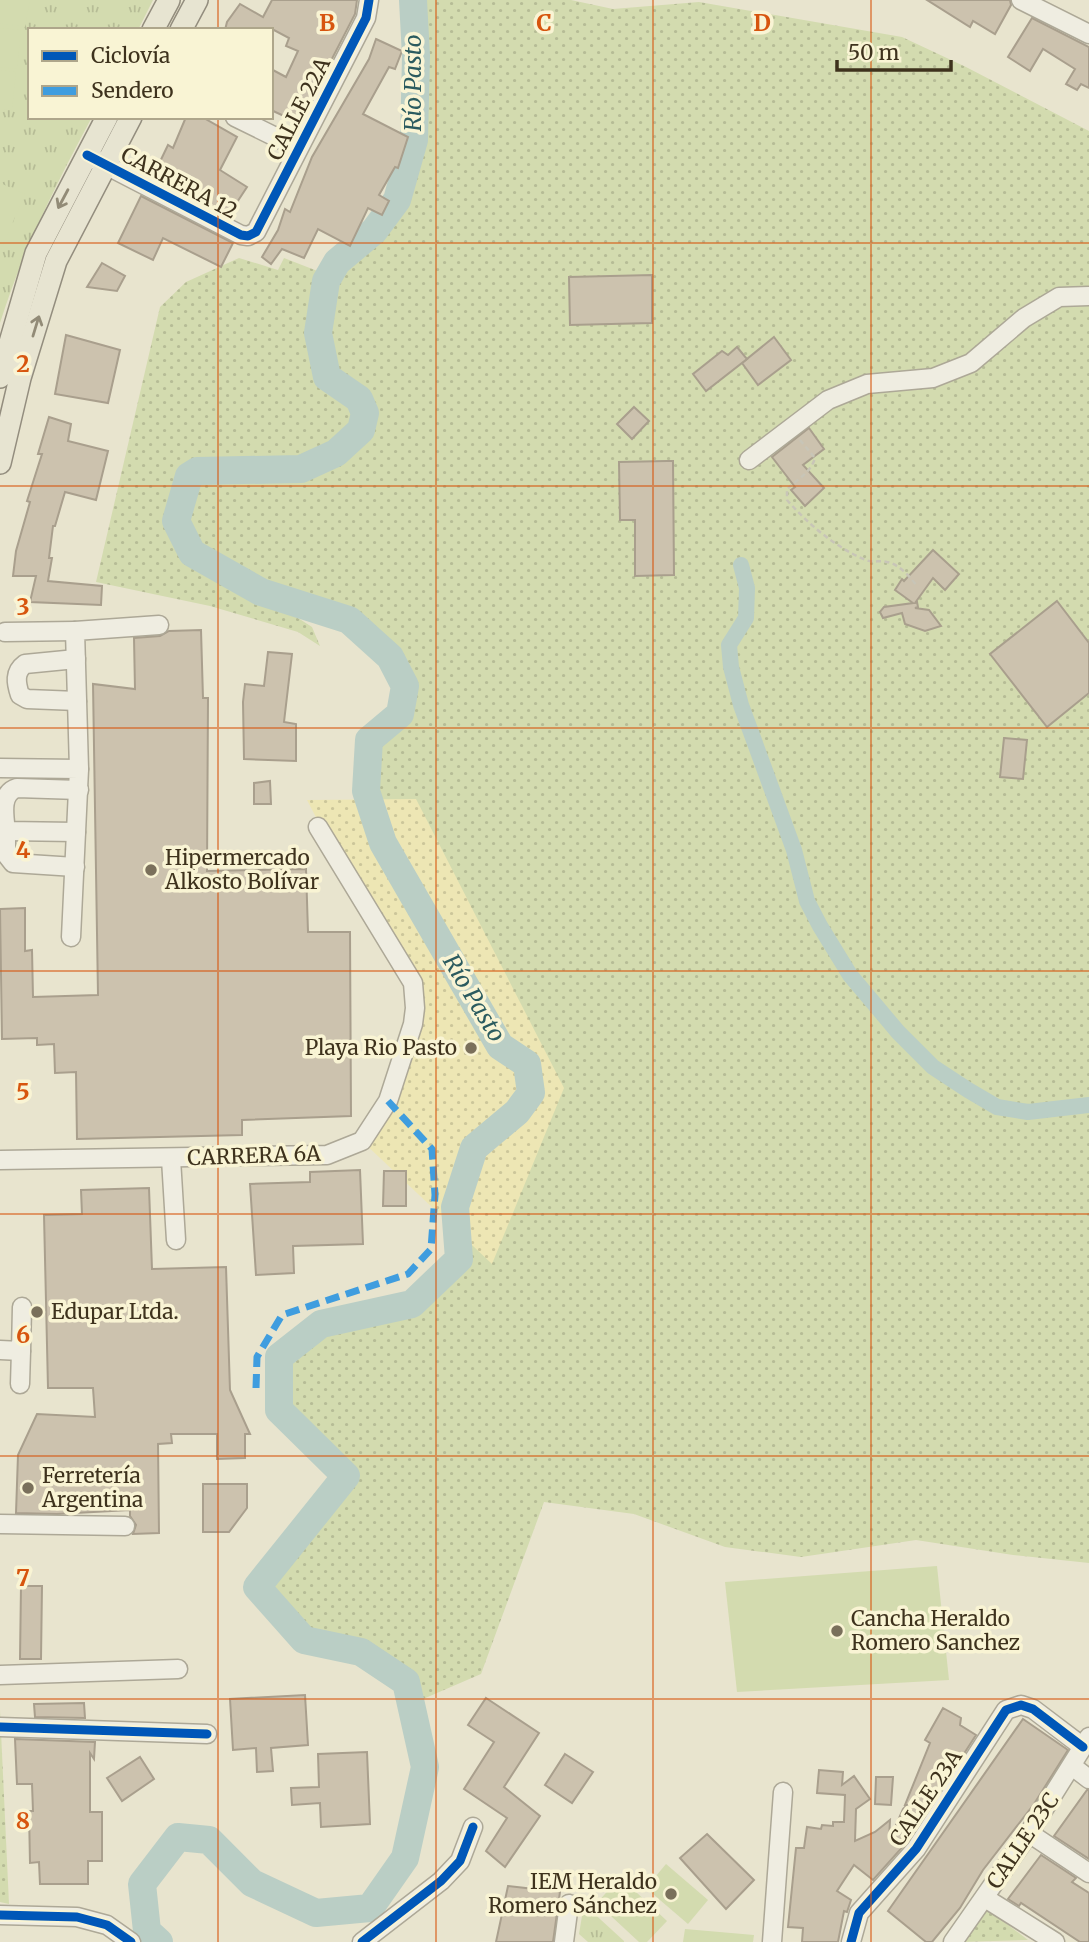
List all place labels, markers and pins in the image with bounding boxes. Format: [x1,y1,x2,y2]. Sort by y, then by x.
place label: Hipermercado Alkosto Bolívar [164,844,319,895]
marker: Hipermercado Alkosto Bolívar [143,862,159,878]
place label: Playa Rio Pasto [305,1034,457,1061]
marker: Playa Rio Pasto [463,1040,479,1056]
place label: Edupar Ltda. [51,1298,179,1325]
marker: Edupar Ltda. [29,1304,45,1320]
place label: Ferretería Argentina [41,1462,143,1513]
marker: Ferretería Argentina [20,1480,36,1496]
place label: Cancha Heraldo Romero Sanchez [851,1605,1020,1656]
marker: Cancha Heraldo Romero Sanchez [829,1623,845,1639]
place label: IEM Heraldo Romero Sánchez [488,1868,657,1919]
marker: IEM Heraldo Romero Sánchez [663,1886,679,1902]

